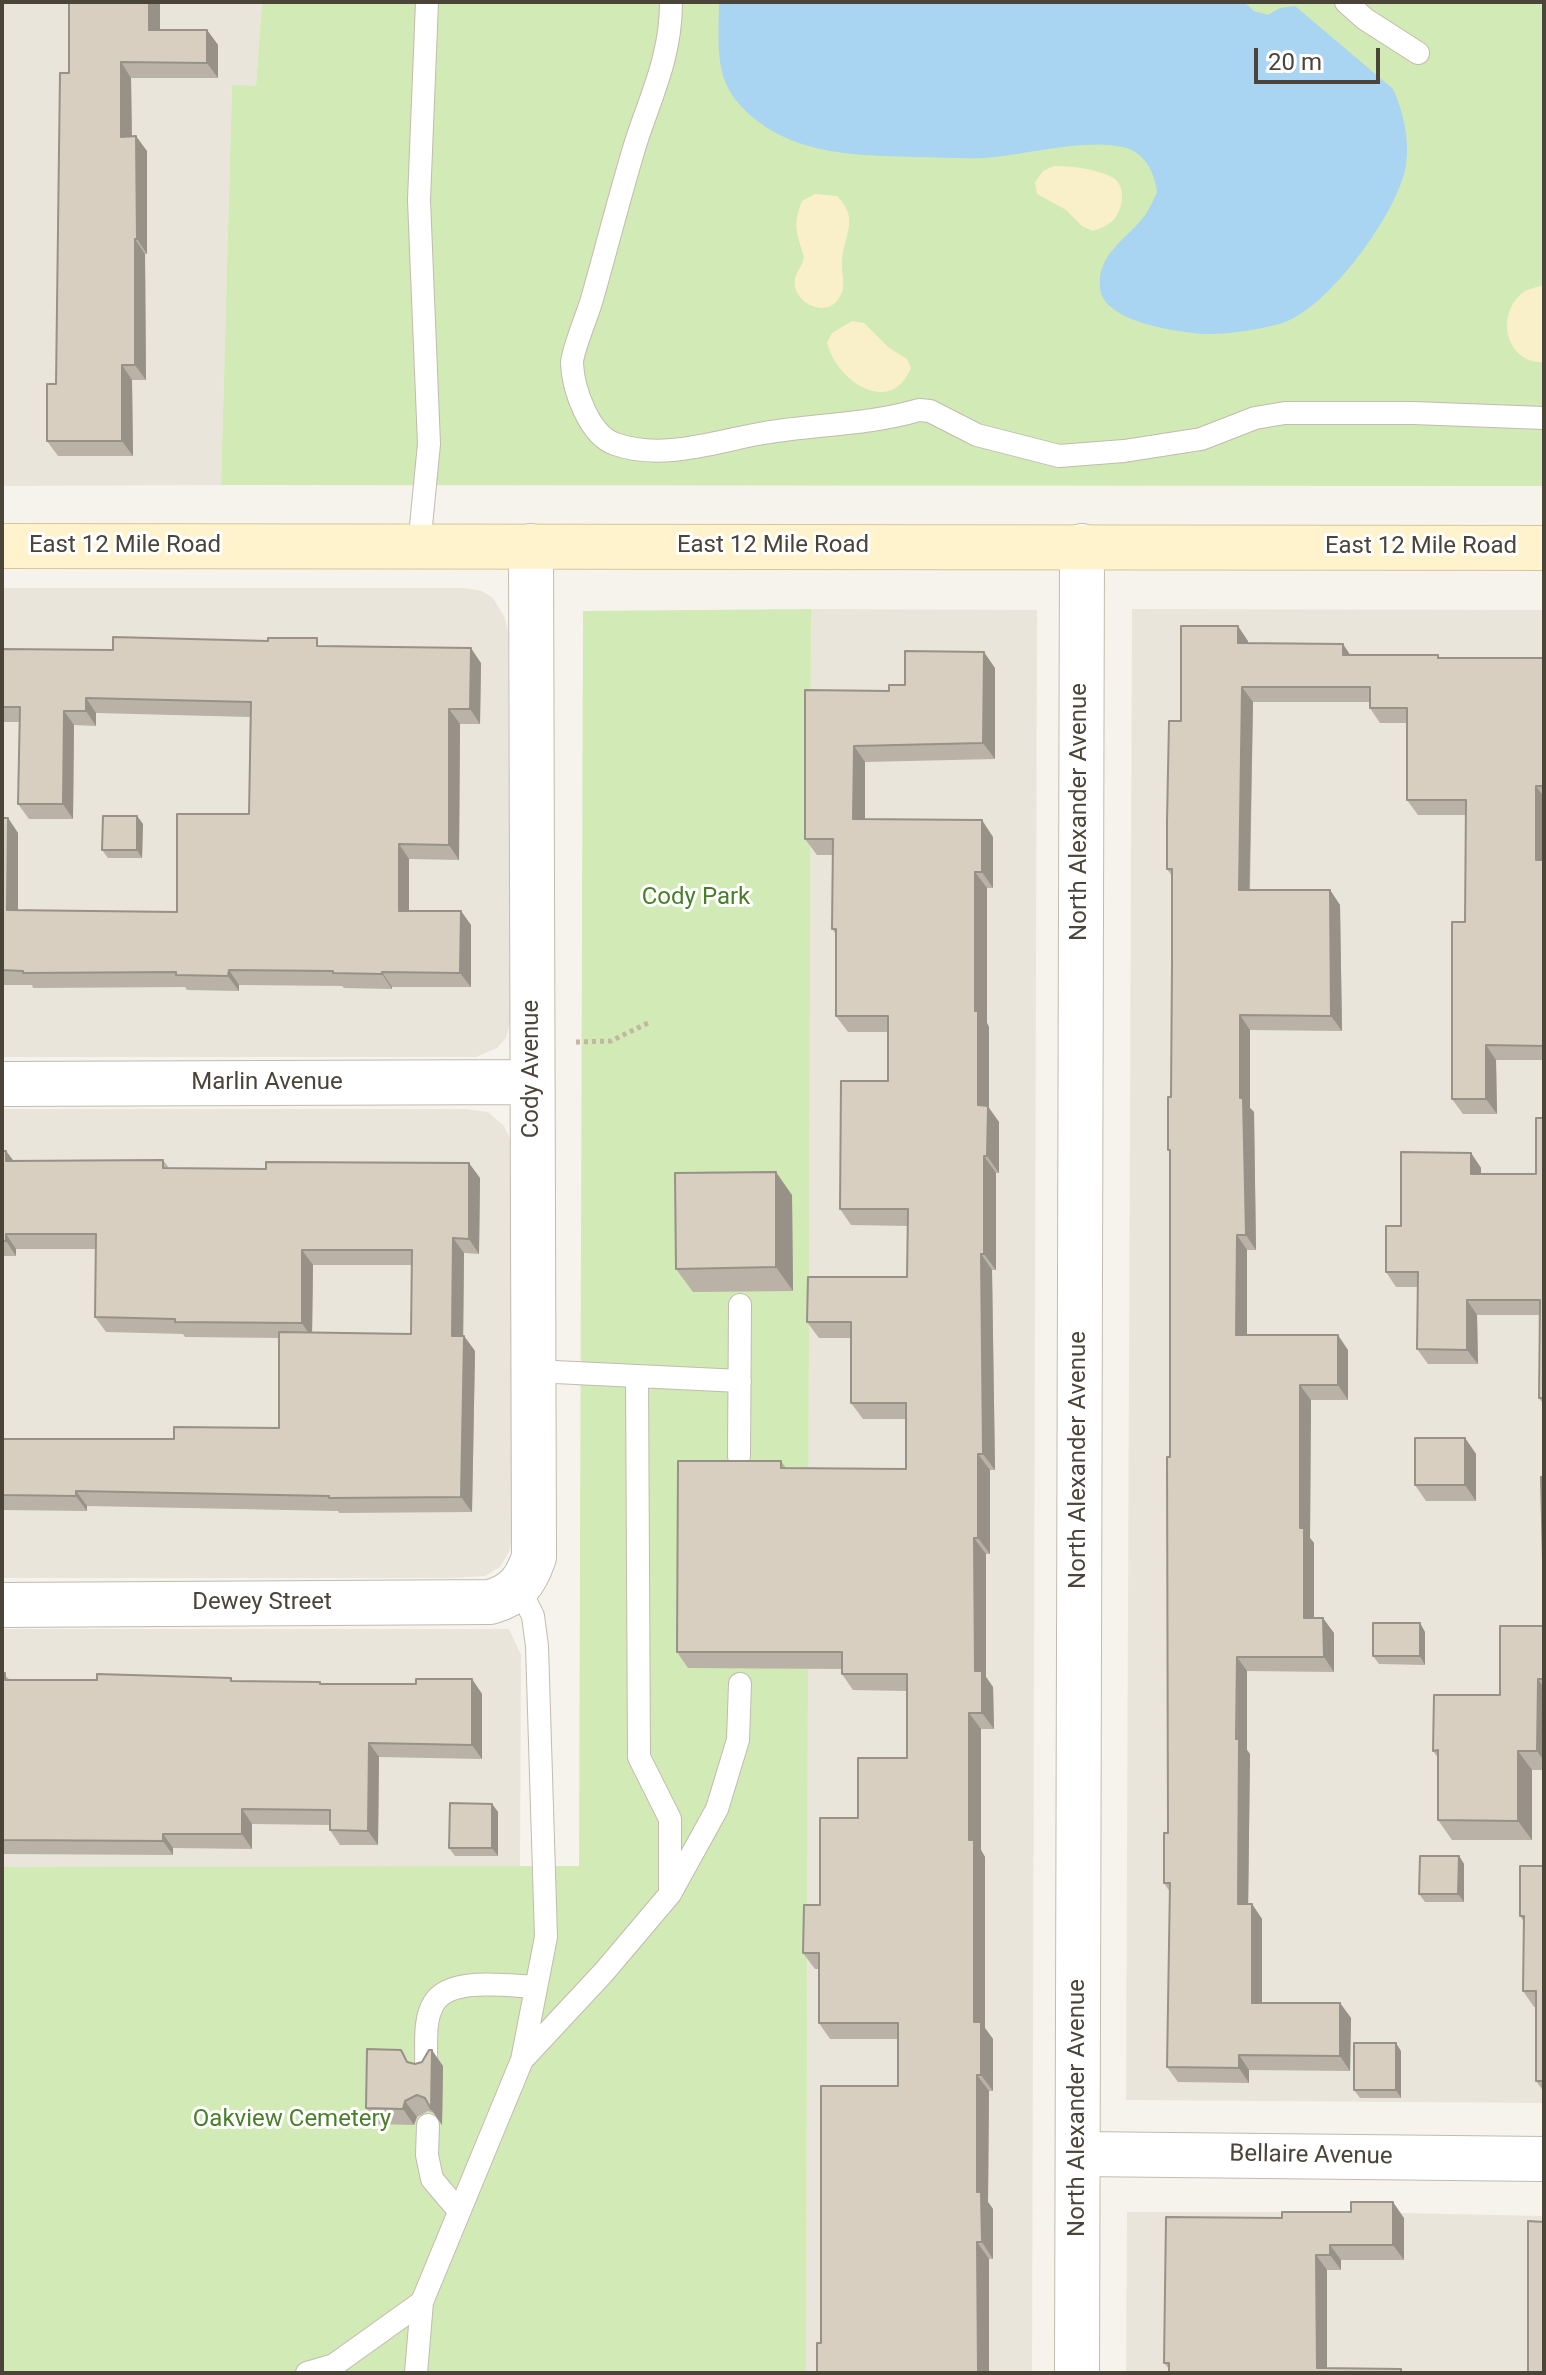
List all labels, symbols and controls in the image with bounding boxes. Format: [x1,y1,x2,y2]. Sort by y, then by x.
scale bar [1258,32,1384,82]
text: 20 m [1268,48,1322,76]
street label: East 12 Mile Road [29,532,221,560]
street label: East 12 Mile Road [677,532,869,560]
street label: East 12 Mile Road [1325,533,1517,561]
street label: North Alexander Avenue [1066,683,1094,941]
park label: Cody Park [642,884,750,912]
street label: Cody Avenue [518,1000,546,1138]
street label: Marlin Avenue [191,1069,343,1097]
street label: North Alexander Avenue [1065,1331,1093,1589]
street label: Dewey Street [192,1589,332,1617]
street label: North Alexander Avenue [1064,1979,1092,2237]
park label: Oakview Cemetery [193,2106,391,2134]
street label: Bellaire Avenue [1229,2140,1393,2172]

